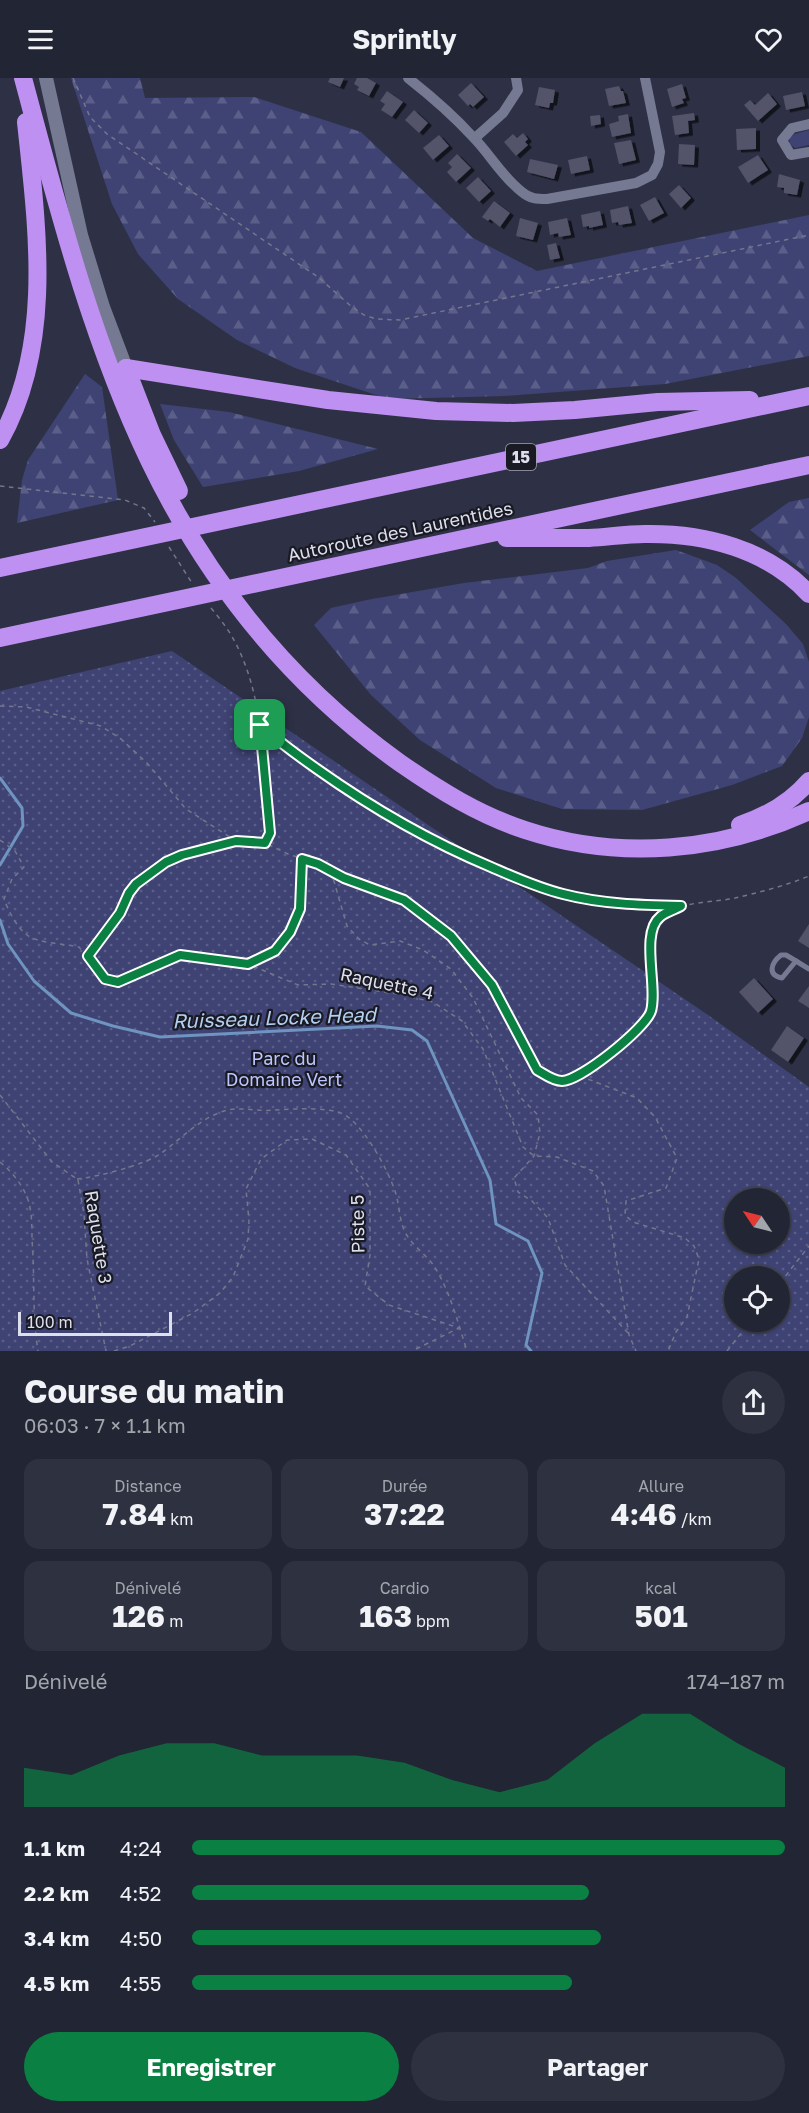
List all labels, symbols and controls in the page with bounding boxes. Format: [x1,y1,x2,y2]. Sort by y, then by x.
icon: menu [24,23,57,56]
text: Sprintly [352,23,457,55]
icon: heart [752,23,785,56]
road number: 15 [506,444,536,470]
street label: Autoroute des Laurentides [285,496,515,566]
pin [234,699,285,750]
icon: arrive [243,708,276,741]
street label: Raquette 4 [338,962,436,1004]
water label: Ruisseau Locke Head [172,1001,379,1033]
park label: Parc du Domaine Vert [226,1047,342,1090]
north arrow [724,1188,790,1254]
map controls [724,1188,790,1332]
street label: Raquette 3 [81,1189,117,1285]
street label: Piste 5 [345,1194,369,1254]
button: locate [724,1266,790,1332]
scale bar [18,1309,172,1336]
text: 100 m [27,1312,73,1332]
text: Course du matin [24,1371,284,1410]
button: share [722,1371,785,1434]
text: 06:03 · 7 × 1.1 km [24,1413,186,1437]
text: Distance [114,1476,181,1496]
text: Durée [382,1476,427,1496]
text: Allure [638,1476,684,1496]
text: 7.84 [102,1496,166,1532]
text: 37:22 [364,1496,445,1532]
text: 4:46 [611,1496,677,1532]
text: km [166,1509,193,1529]
text: /km [677,1509,712,1529]
text: Dénivelé [114,1578,181,1598]
text: Cardio [380,1578,429,1598]
text: kcal [645,1578,677,1598]
text: 126 [112,1598,165,1634]
text: 163 [359,1598,412,1634]
text: 501 [635,1598,688,1634]
text: m [165,1611,183,1631]
text: bpm [412,1611,450,1631]
text: Dénivelé [24,1669,107,1693]
text: 174–187 m [687,1669,785,1693]
text: 1.1 km [24,1836,85,1860]
text: 4:24 [120,1836,162,1860]
text: 2.2 km [24,1881,89,1905]
text: 4:52 [120,1881,161,1905]
text: 3.4 km [24,1926,89,1950]
text: 4:50 [120,1926,162,1950]
text: 4.5 km [24,1971,89,1995]
text: 4:55 [120,1971,161,1995]
button: Enregistrer [24,2032,399,2101]
button: Partager [411,2032,785,2101]

